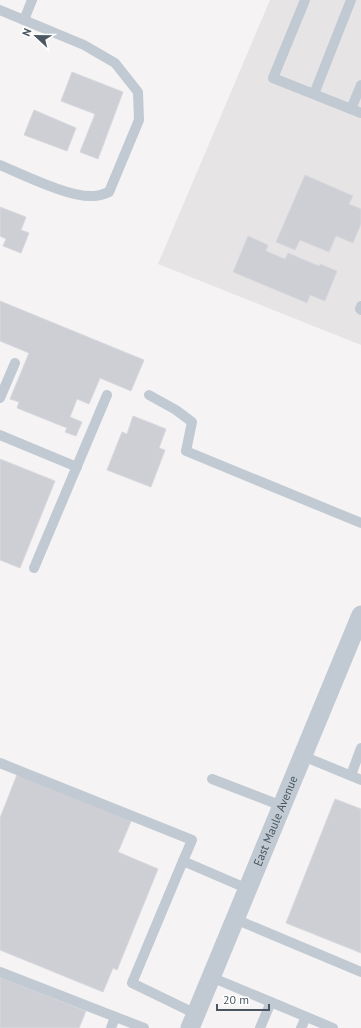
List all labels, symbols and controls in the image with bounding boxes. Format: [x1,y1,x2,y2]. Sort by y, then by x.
north arrow [16,16,56,56]
text: N [19,26,35,38]
street label: East Maule Avenue [250,773,301,868]
scale bar [217,986,269,1012]
text: 20 m [223,992,249,1007]

